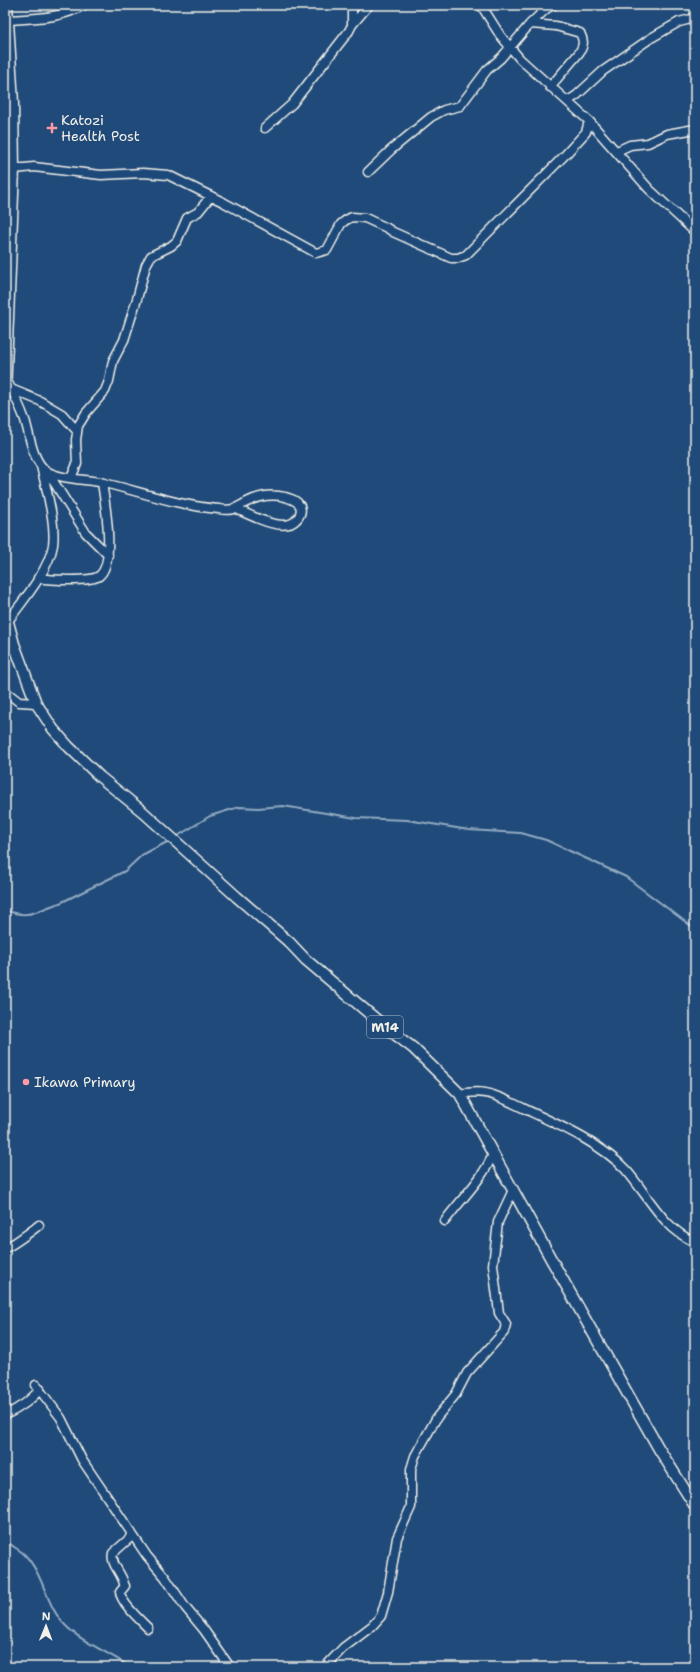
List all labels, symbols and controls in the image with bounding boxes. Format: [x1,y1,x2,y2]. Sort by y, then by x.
place label: Katozi Health Post [61,111,140,145]
marker: Katozi Health Post [46,122,58,134]
road number: M14 [367,1016,403,1038]
place label: Ikawa Primary [34,1073,136,1091]
marker: Ikawa Primary [21,1077,31,1087]
north arrow [26,1606,66,1646]
text: N [42,1609,51,1624]

